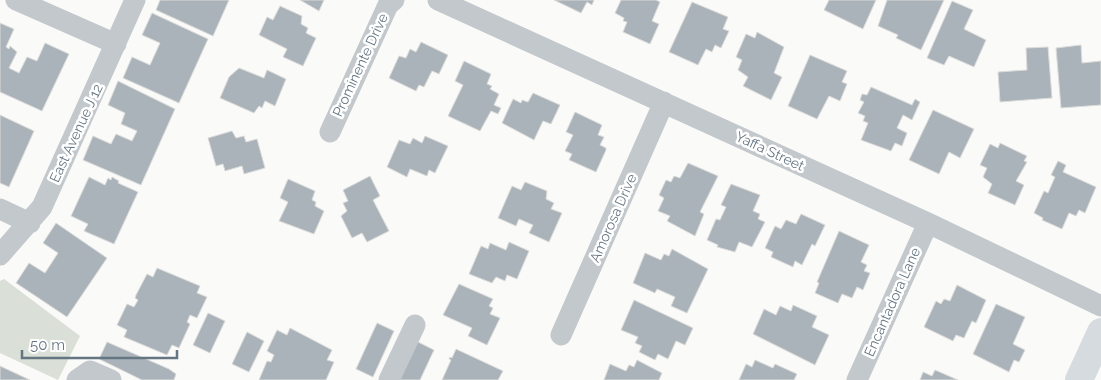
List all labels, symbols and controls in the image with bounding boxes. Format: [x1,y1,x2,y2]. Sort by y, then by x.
street label: Prominente Drive [329,11,391,119]
street label: East Avenue J 12 [46,81,106,185]
street label: Yaffa Street [733,128,807,174]
street label: Amorosa Drive [586,171,640,265]
street label: Encantadora Lane [861,245,923,359]
scale bar [22,328,178,360]
text: 50 m [30,336,65,354]

